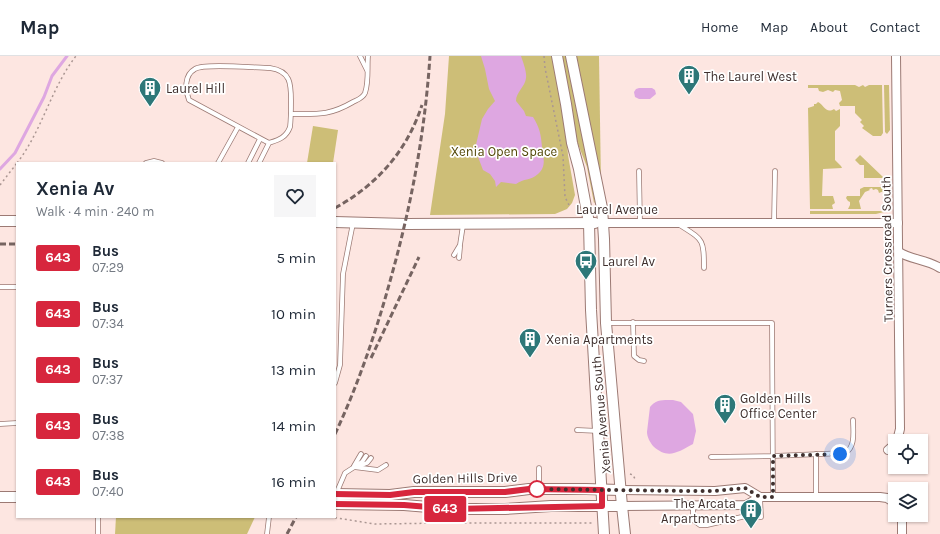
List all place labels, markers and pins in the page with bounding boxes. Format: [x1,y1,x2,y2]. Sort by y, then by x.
building icon: The Laurel West [676,63,702,96]
place label: The Laurel West [704,69,797,84]
building icon: Laurel Hill [137,75,163,108]
place label: Laurel Hill [166,81,225,96]
bus stop icon: Laurel Av [573,248,599,281]
place label: Laurel Av [602,254,655,269]
building icon: Xenia Apartments [517,326,543,359]
place label: Xenia Apartments [546,332,653,347]
place label: Golden Hills Office Center [740,391,817,421]
building icon: Golden Hills Office Center [712,392,738,425]
unlabelled marker [528,480,546,498]
place label: The Arcata Arpartments [661,496,736,526]
building icon: The Arcata Arpartments [738,497,764,530]

